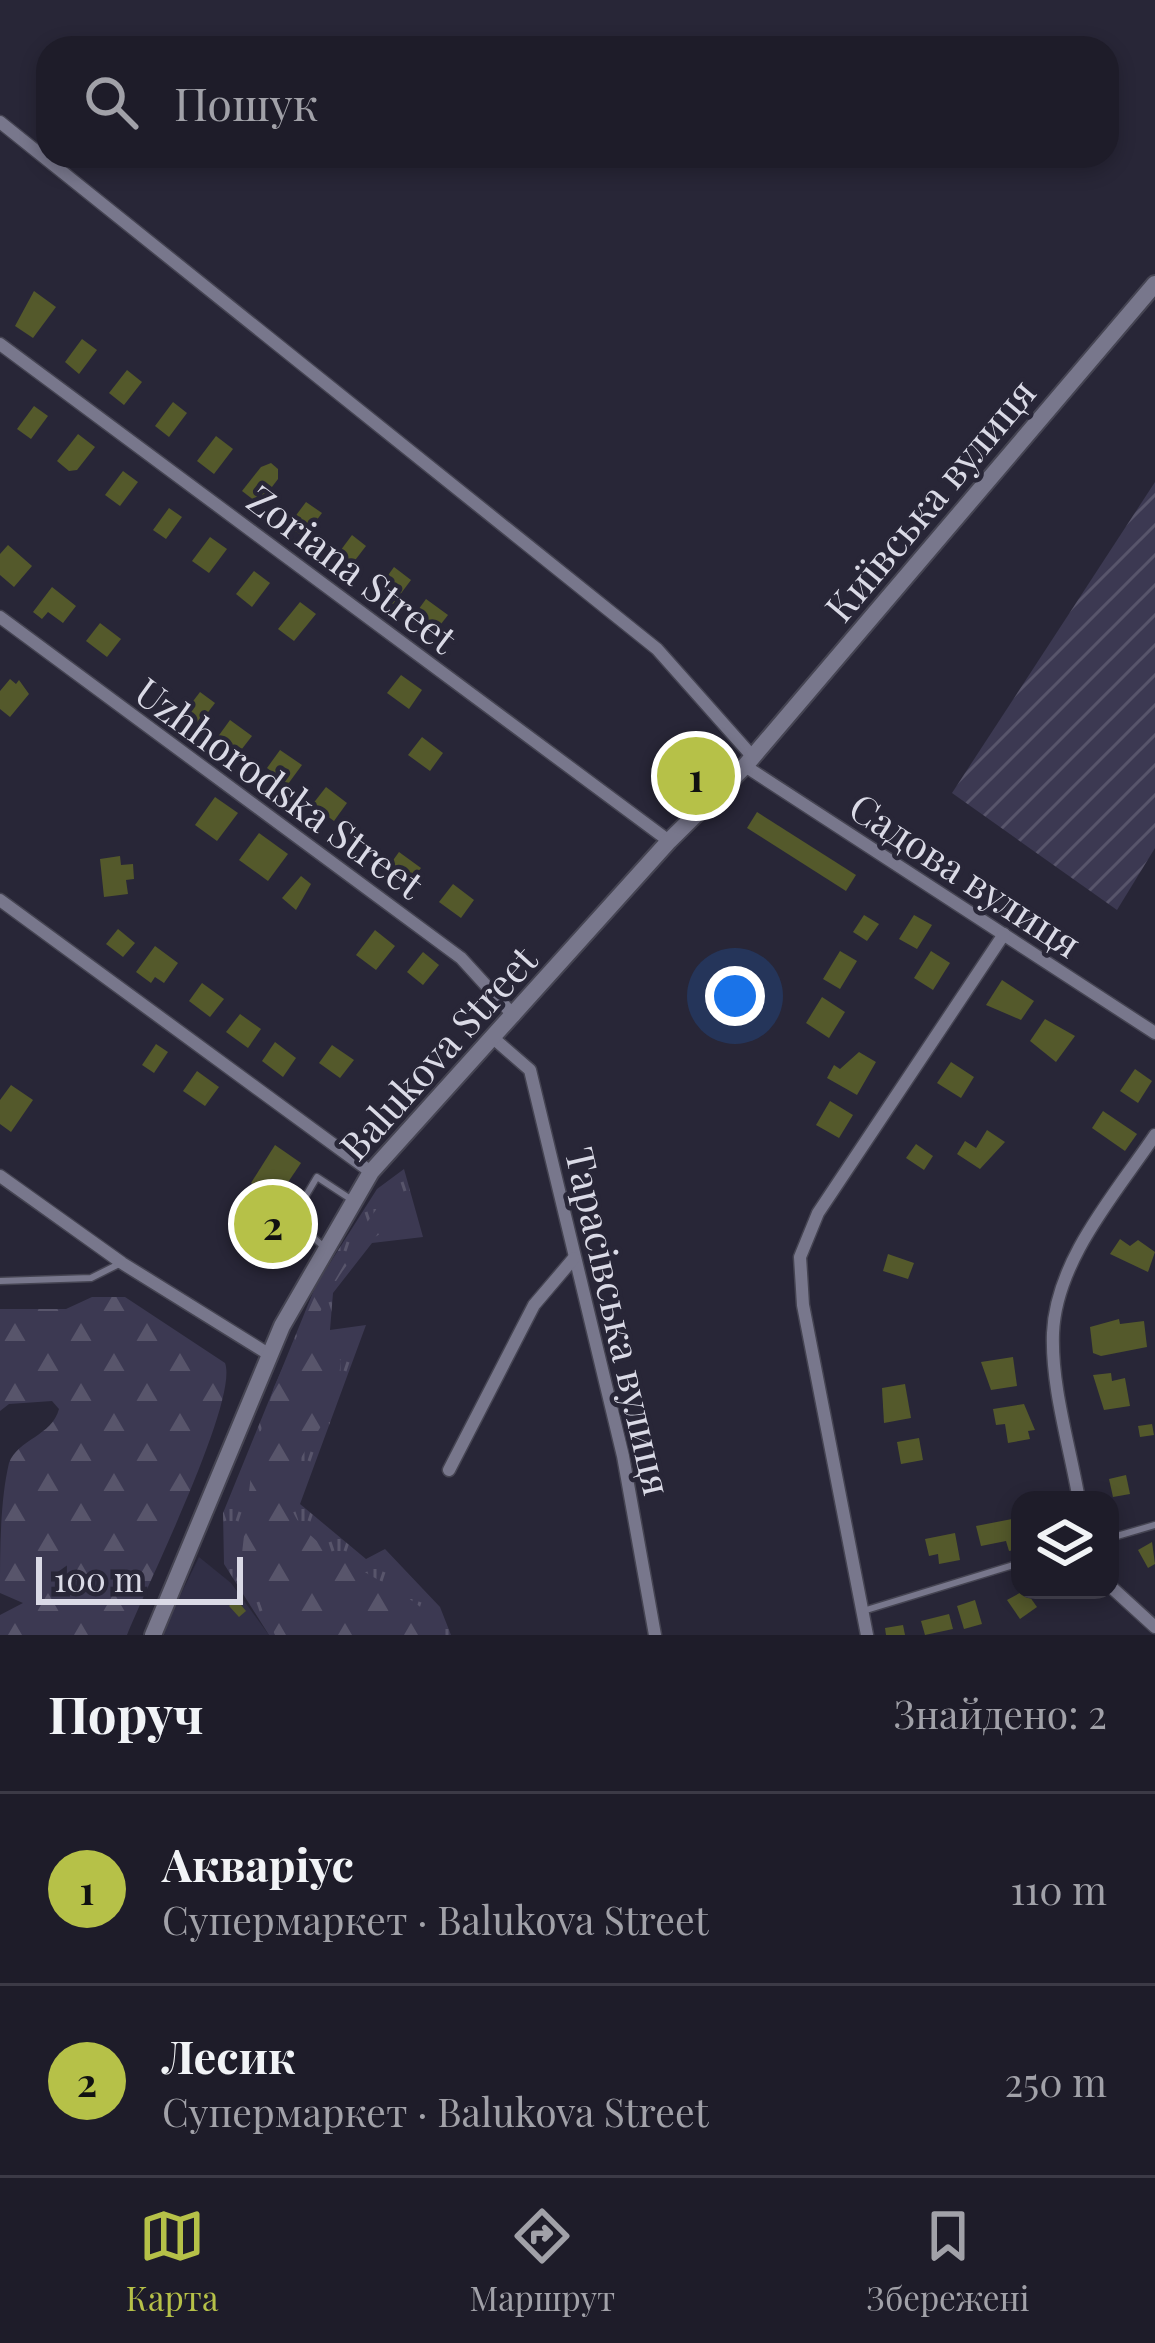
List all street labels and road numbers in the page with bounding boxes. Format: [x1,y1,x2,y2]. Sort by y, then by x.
street label: Київська вулиця [812,367,1046,631]
street label: Zoriana Street [238,472,469,664]
street label: Uzhhorodska Street [126,665,435,910]
street label: Садова вулиця [840,780,1092,968]
street label: Balukova Street [327,933,548,1170]
street label: Тарасівська вулиця [555,1142,685,1500]

